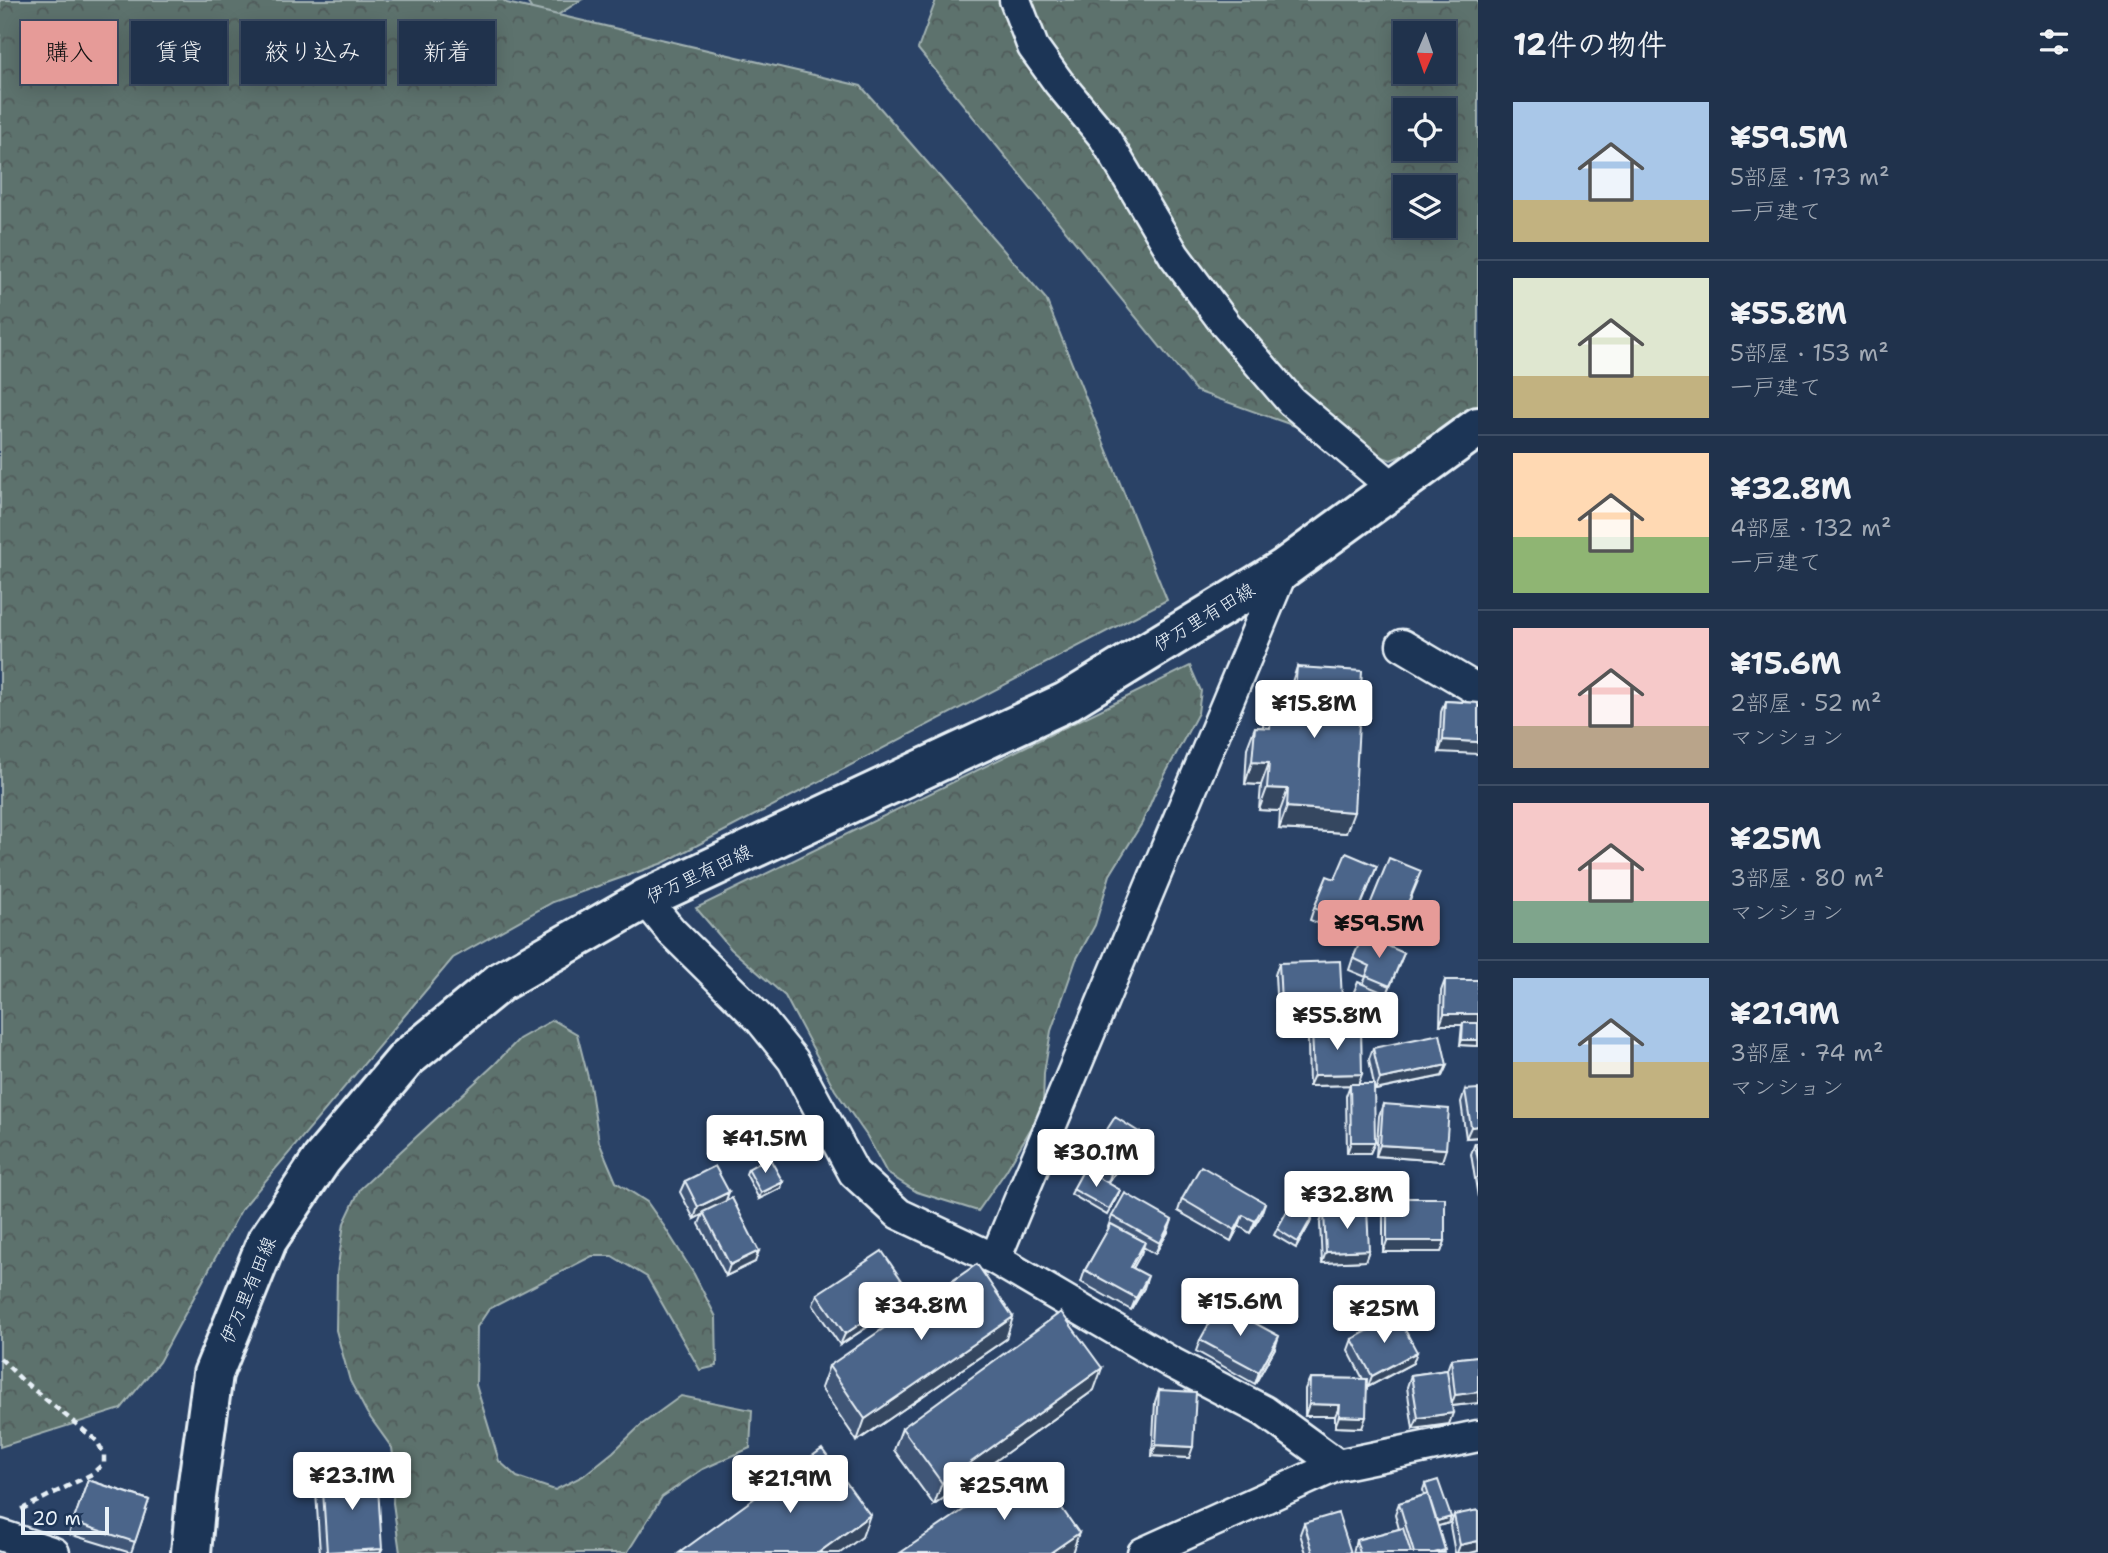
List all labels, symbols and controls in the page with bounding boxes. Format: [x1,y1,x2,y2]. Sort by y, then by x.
chip: 購入 [21,21,117,84]
chip: 賃貸 [131,21,227,84]
chip: 絞り込み [241,21,385,84]
chip: 新着 [399,21,495,84]
north arrow [1393,21,1456,84]
map controls [1393,21,1456,238]
icon: filters [2035,23,2073,61]
text: 12件の物件 [1513,24,1667,65]
button: locate [1393,98,1456,161]
text: ¥59.5M [1730,117,1848,158]
icon: home [1569,130,1653,214]
text: 5部屋 · 173 m² [1730,162,1889,192]
button: layers [1393,175,1456,238]
text: 一戸建て [1730,196,1822,226]
text: ¥55.8M [1730,293,1847,334]
icon: home [1569,306,1653,390]
text: 5部屋 · 153 m² [1730,338,1889,368]
text: 一戸建て [1730,372,1822,402]
text: ¥32.8M [1730,468,1851,509]
icon: home [1569,481,1653,565]
text: 4部屋 · 132 m² [1730,513,1892,543]
text: 一戸建て [1730,547,1822,577]
street label: 伊万里有田線 [1149,577,1259,657]
text: ¥15.6M [1730,643,1841,684]
icon: home [1569,656,1653,740]
pin: ¥15.8M [1257,680,1371,740]
text: ¥15.8M [1271,688,1357,718]
text: 2部屋 · 52 m² [1730,688,1882,718]
text: マンション [1730,722,1844,752]
text: ¥25M [1730,818,1821,859]
icon: home [1569,831,1653,915]
street label: 伊万里有田線 [642,839,756,909]
text: 3部屋 · 80 m² [1730,863,1884,893]
text: マンション [1730,897,1844,927]
pin: ¥59.5M [1322,900,1436,960]
text: ¥59.5M [1334,908,1424,938]
pin: ¥55.8M [1280,992,1394,1052]
text: ¥21.9M [1730,993,1840,1034]
text: ¥55.8M [1292,1000,1382,1030]
icon: home [1569,1006,1653,1090]
text: 3部屋 · 74 m² [1730,1038,1884,1068]
text: マンション [1730,1072,1844,1102]
pin: ¥41.5M [708,1116,822,1175]
text: ¥41.5M [723,1123,807,1153]
pin: ¥30.1M [1039,1130,1153,1189]
text: ¥30.1M [1053,1137,1139,1167]
pin: ¥32.8M [1290,1172,1404,1231]
text: ¥32.8M [1300,1179,1394,1209]
street label: 伊万里有田線 [214,1233,282,1347]
pin: ¥15.6M [1183,1278,1297,1338]
pin: ¥34.8M [864,1282,978,1342]
text: ¥15.6M [1197,1286,1283,1316]
pin: ¥25M [1343,1286,1425,1345]
text: ¥34.8M [875,1290,967,1320]
text: ¥25M [1349,1293,1419,1323]
pin: ¥23.1M [295,1452,409,1512]
pin: ¥21.9M [733,1456,847,1515]
text: ¥23.1M [309,1460,395,1490]
pin: ¥25.9M [947,1462,1061,1522]
text: ¥21.9M [748,1463,832,1493]
text: ¥25.9M [959,1470,1049,1500]
scale bar [21,1504,108,1536]
text: 20 m [32,1506,81,1531]

